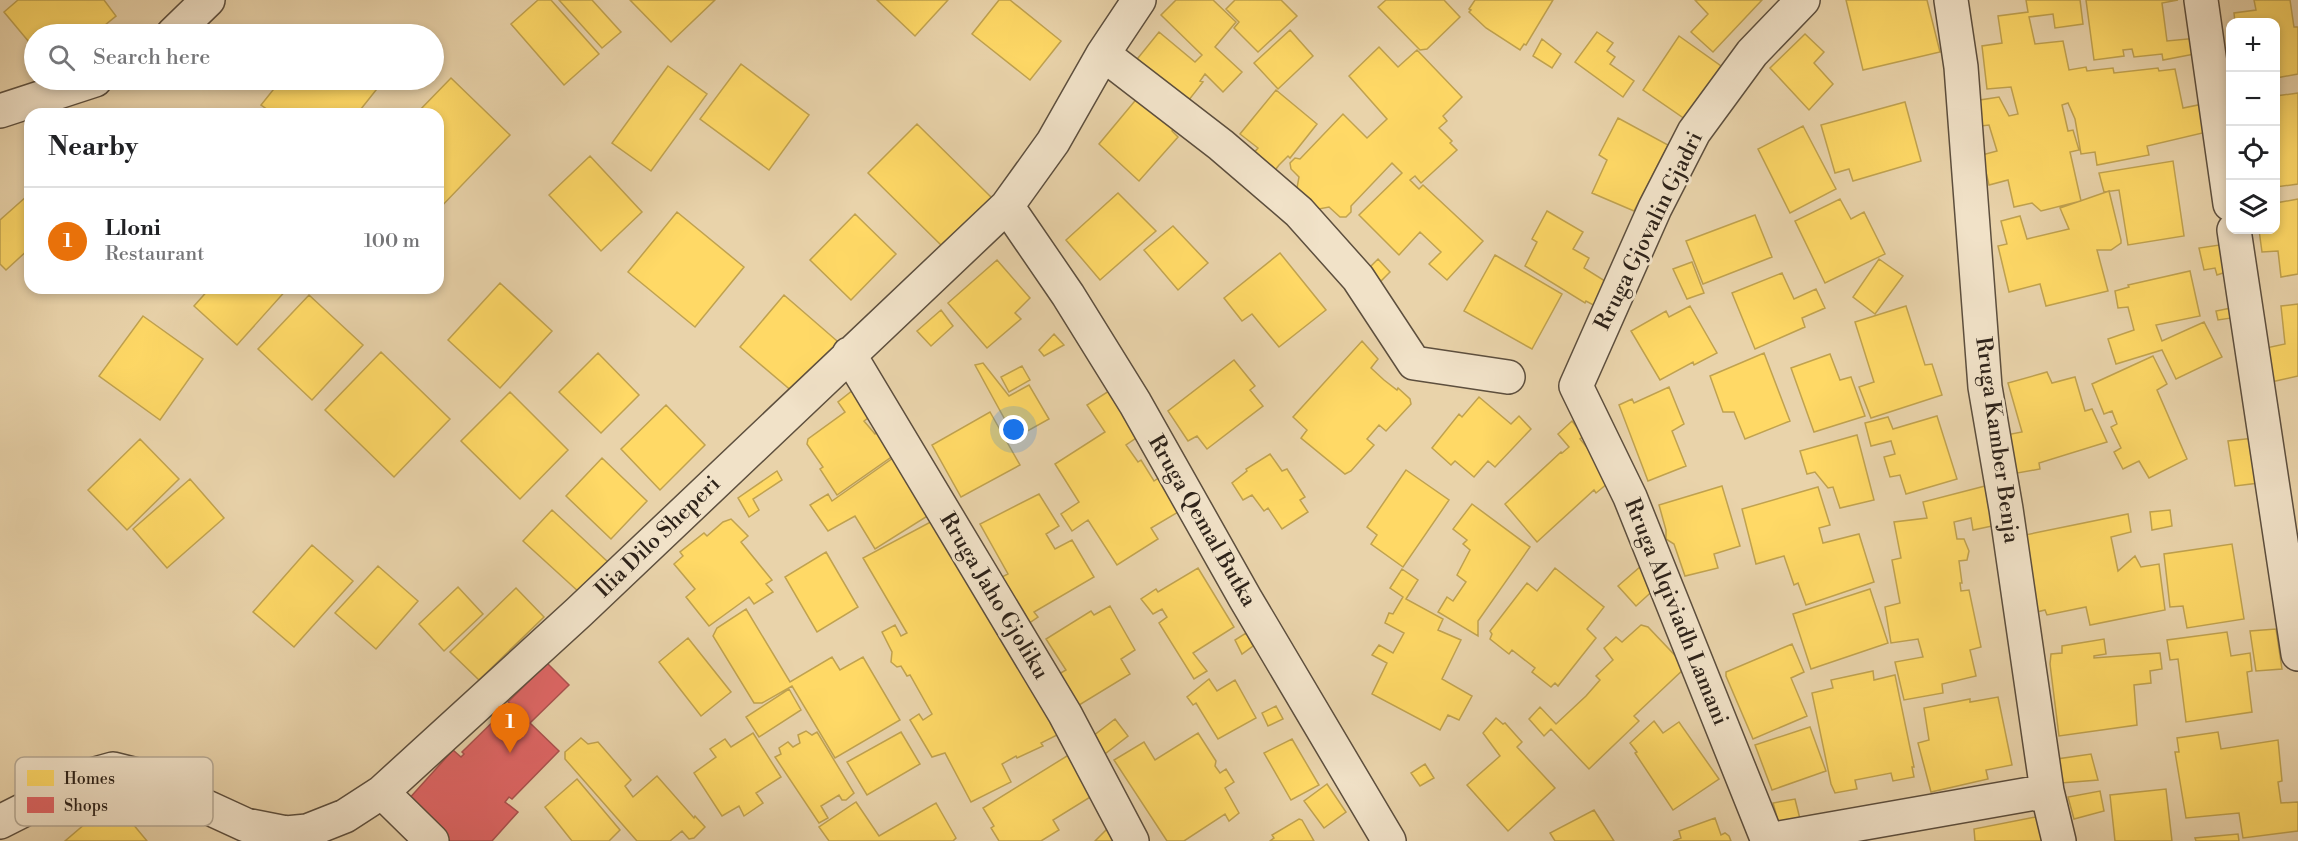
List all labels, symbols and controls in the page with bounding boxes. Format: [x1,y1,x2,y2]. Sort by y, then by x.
map controls [2226,18,2280,234]
button: + [2226,18,2280,72]
search box [24,24,444,90]
icon: search [45,41,78,74]
text: Search here [93,44,210,71]
button: − [2226,72,2280,126]
button: locate [2226,126,2280,180]
street label: Rruga Gjovalin Gjadri [1589,127,1709,335]
text: Nearby [48,131,138,163]
button: layers [2226,180,2280,234]
text: Lloni [105,215,161,242]
text: 1 [63,229,72,254]
text: 100 m [364,229,420,254]
text: Restaurant [105,242,204,267]
street label: Rruga Kamber Benja [1969,335,2025,546]
your location [999,415,1028,444]
street label: Rruga Qemal Butka [1142,430,1263,612]
street label: Ilia Dilo Sheperi [590,471,726,603]
street label: Rruga Alqiviadh Lamani [1618,495,1734,729]
street label: Rruga Jaho Gjoliku [934,508,1055,685]
pin: 1 [490,704,530,753]
legend [15,757,213,826]
text: Homes [64,769,115,789]
text: Shops [64,796,108,816]

